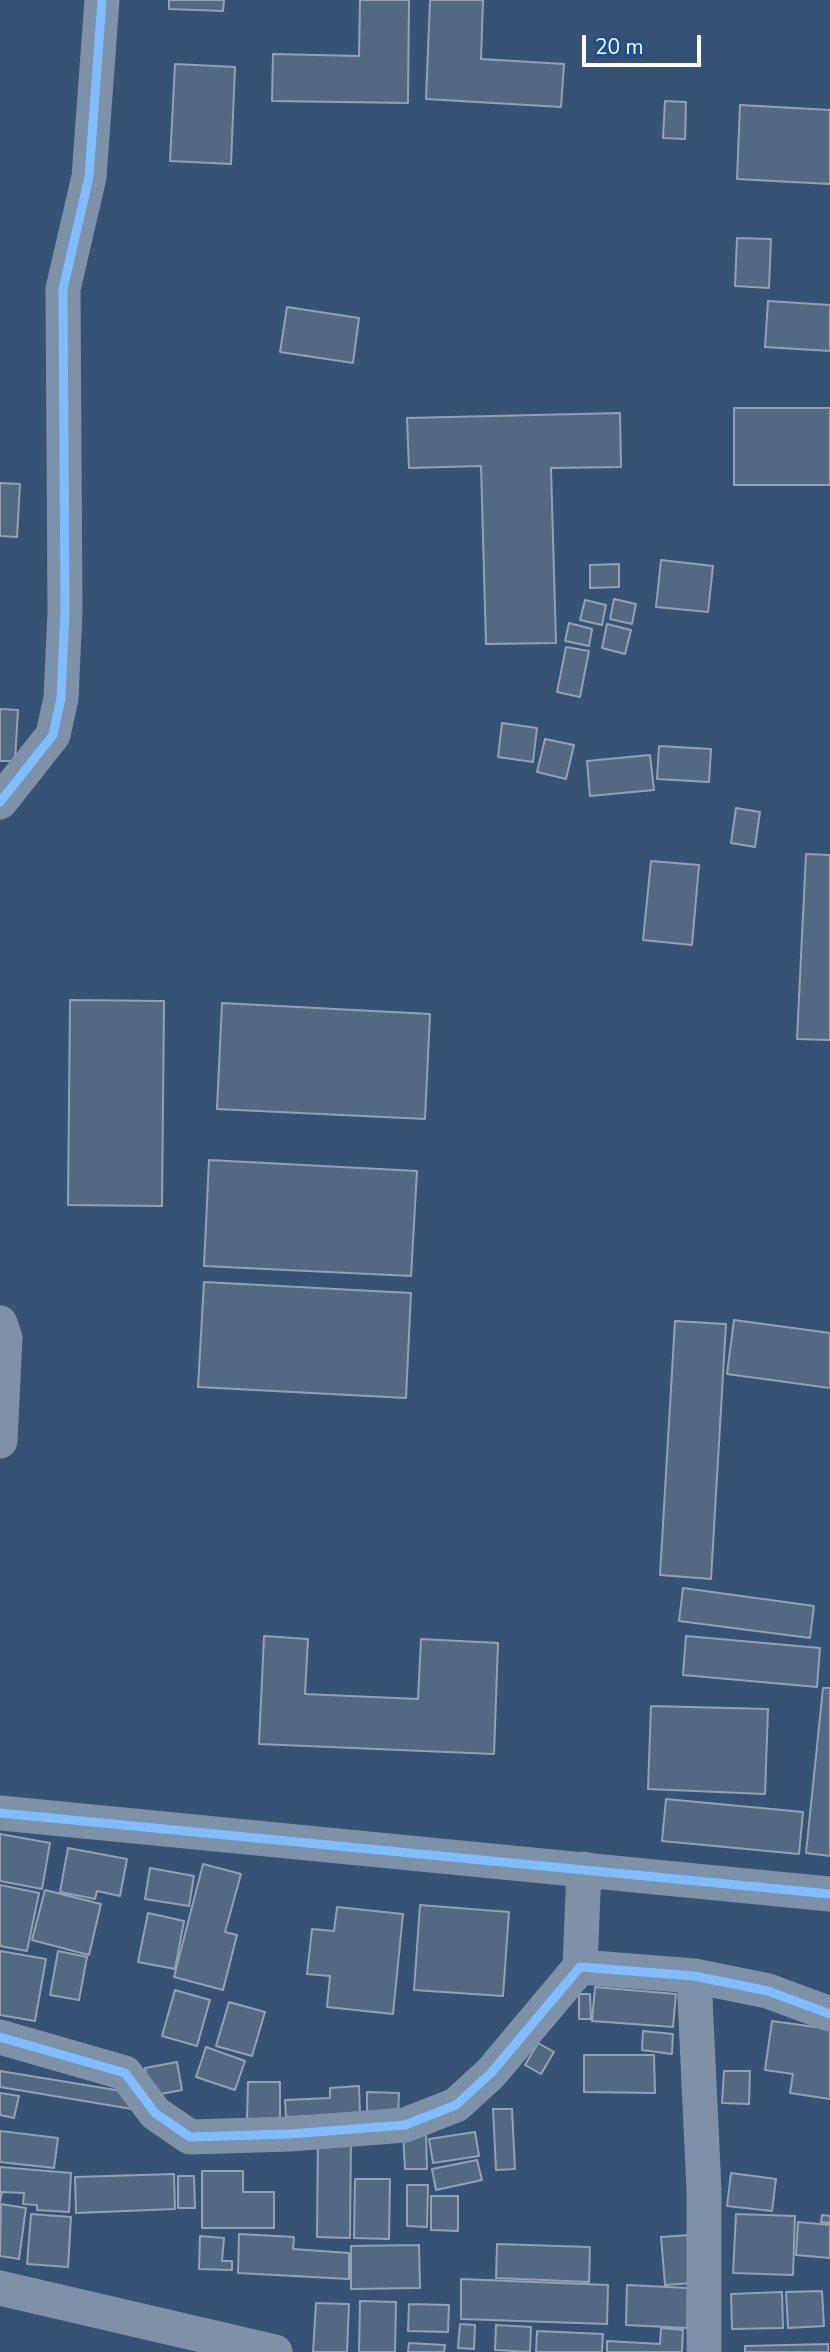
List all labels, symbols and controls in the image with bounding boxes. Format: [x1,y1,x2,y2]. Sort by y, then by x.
scale bar [585,21,704,65]
text: 20 m [595,33,644,61]

